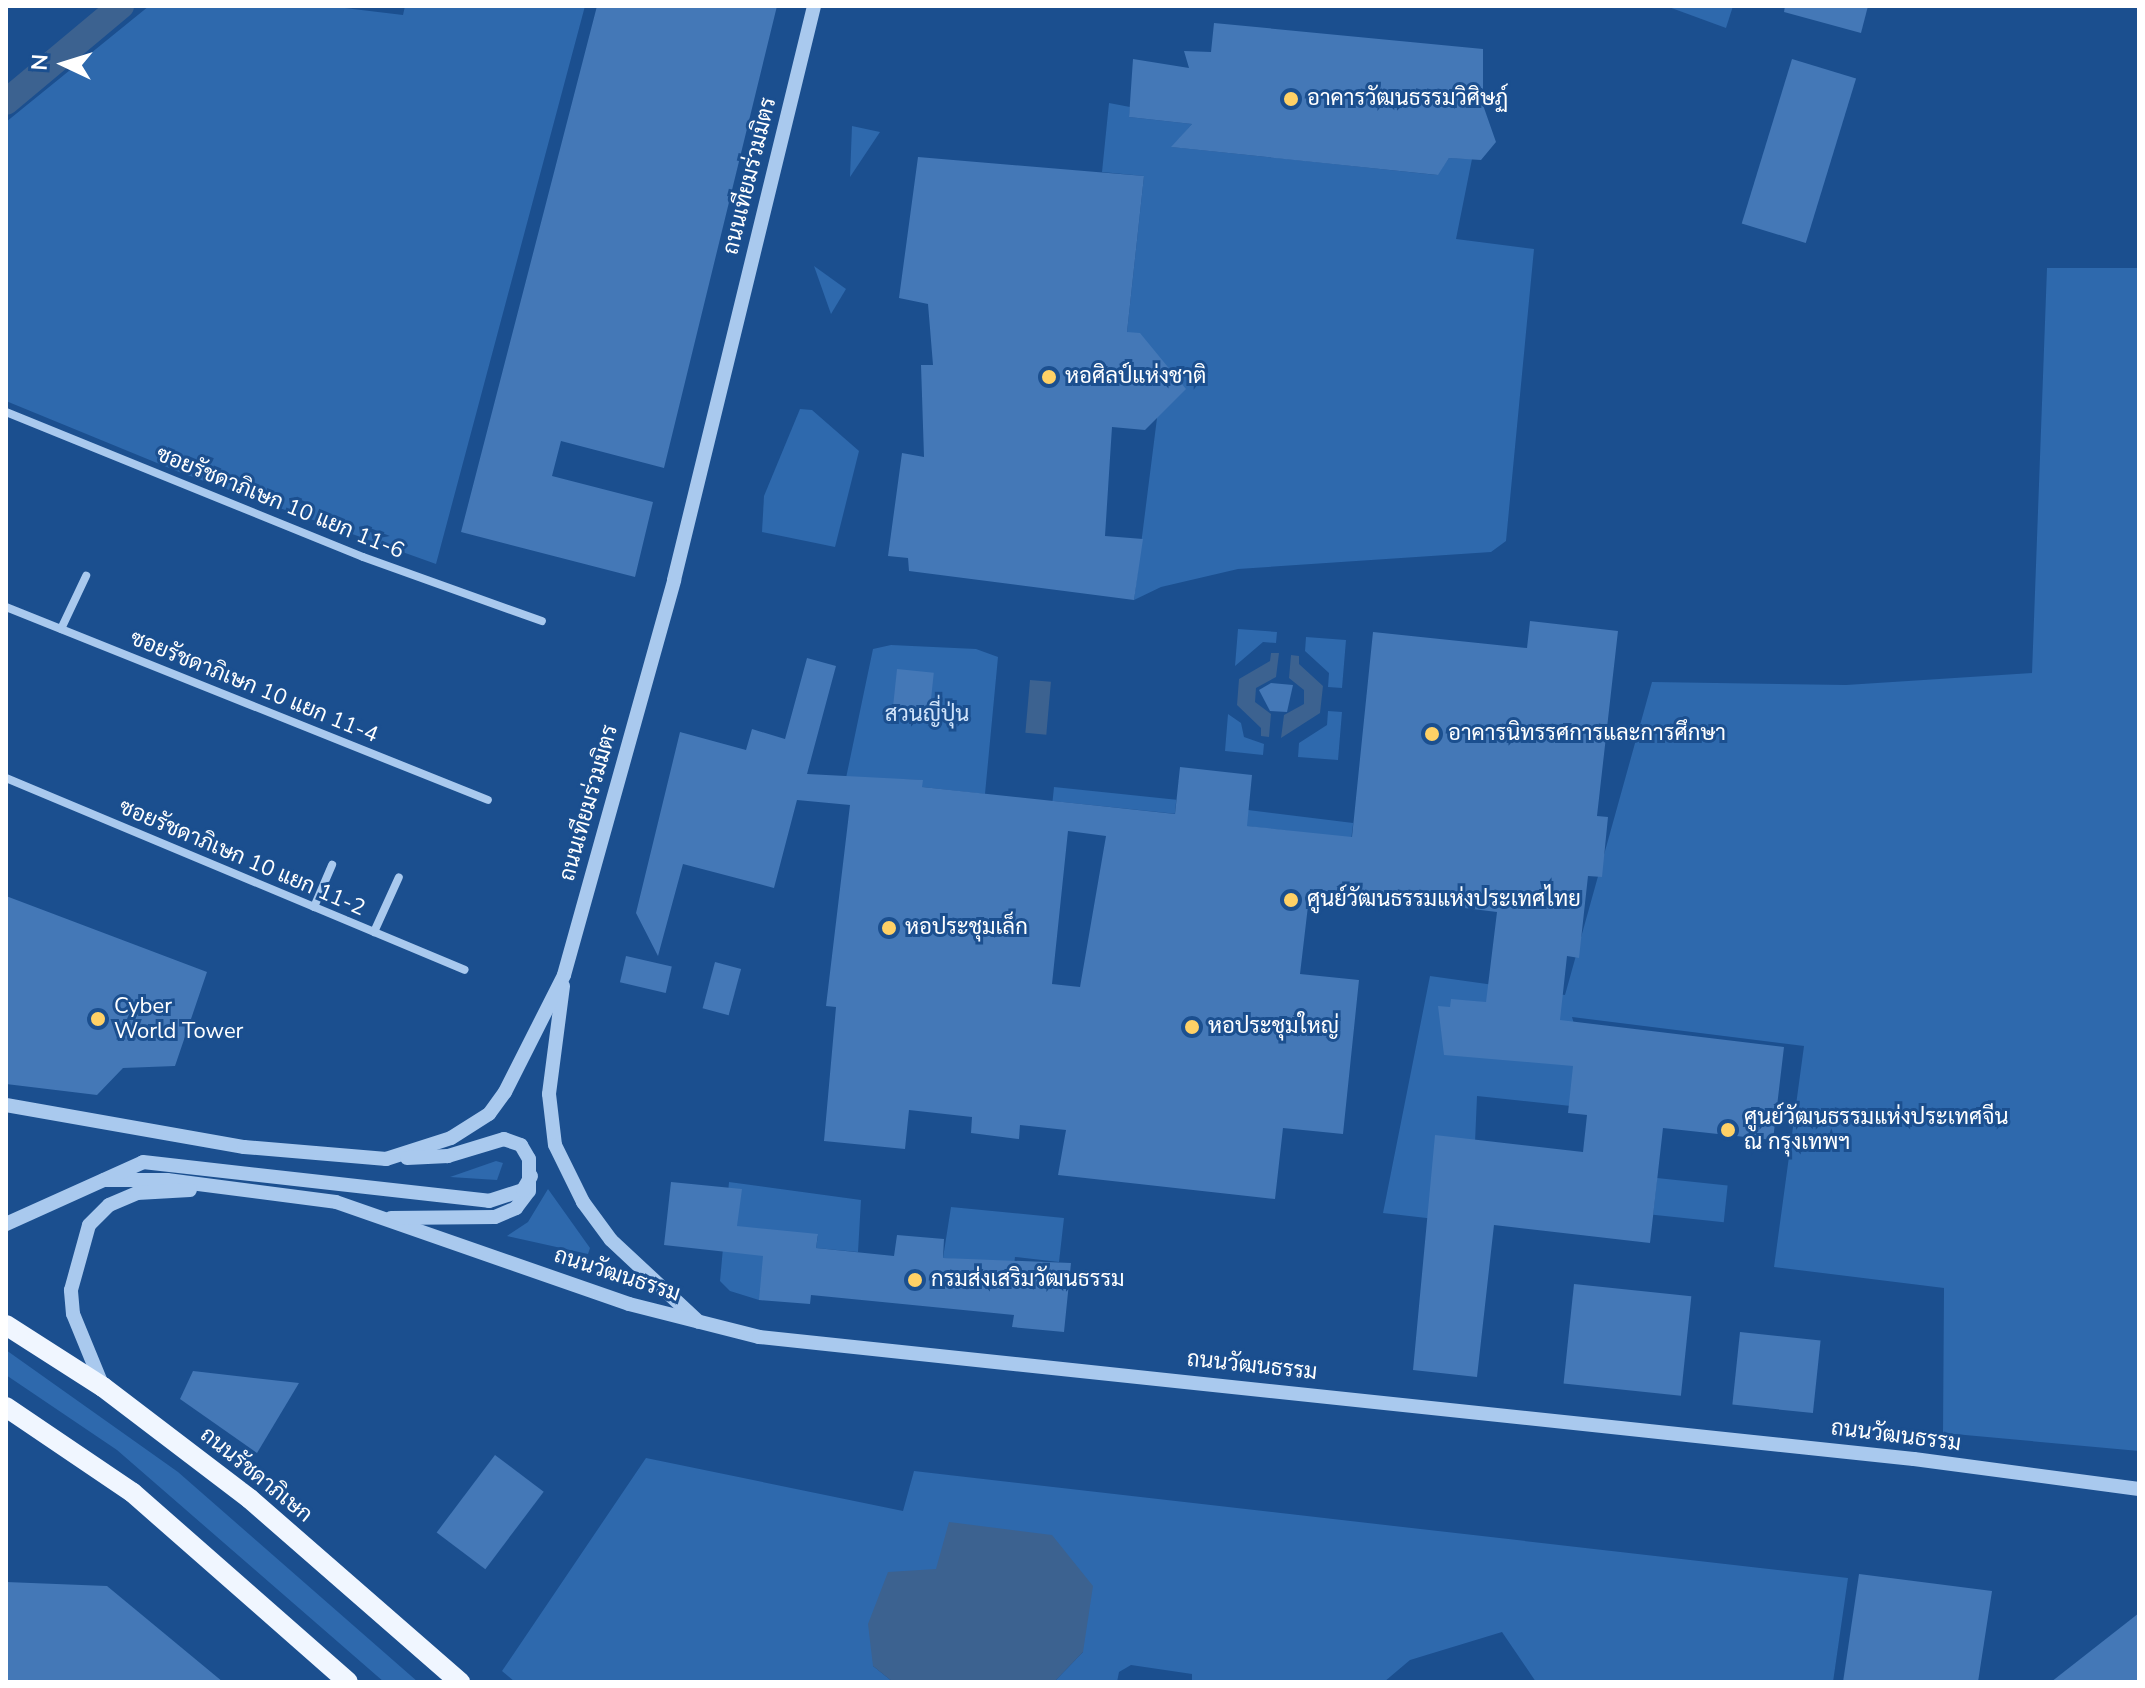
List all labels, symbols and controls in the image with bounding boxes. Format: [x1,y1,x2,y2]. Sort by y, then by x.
north arrow [24,24,104,104]
text: N [25,53,56,72]
place label: อาคารวัฒนธรรมวิศิษฏ์ [1307,86,1508,112]
marker: อาคารวัฒนธรรมวิศิษฏ์ [1282,90,1300,108]
street label: ถนนเทียมร่วมมิตร [718,95,782,257]
place label: หอศิลป์แห่งชาติ [1065,364,1206,390]
marker: หอศิลป์แห่งชาติ [1040,368,1058,386]
street label: ซอยรัชดาภิเษก 10 แยก 11-6 [152,441,408,565]
street label: ซอยรัชดาภิเษก 10 แยก 11-4 [126,625,382,749]
park label: สวนญี่ปุ่น [885,702,969,728]
place label: อาคารนิทรรศการและการศึกษา [1448,721,1726,747]
street label: ถนนเทียมร่วมมิตร [554,722,624,884]
marker: อาคารนิทรรศการและการศึกษา [1423,725,1441,743]
street label: ซอยรัชดาภิเษก 10 แยก 11-2 [115,794,369,922]
place label: ศูนย์วัฒนธรรมแห่งประเทศไทย [1307,887,1581,913]
marker: ศูนย์วัฒนธรรมแห่งประเทศไทย [1282,891,1300,909]
place label: หอประชุมเล็ก [905,915,1028,941]
marker: หอประชุมเล็ก [880,919,898,937]
place label: Cyber World Tower [114,993,243,1044]
marker: Cyber World Tower [89,1010,107,1028]
place label: หอประชุมใหญ่ [1208,1014,1339,1040]
marker: หอประชุมใหญ่ [1183,1018,1201,1036]
place label: ศูนย์วัฒนธรรมแห่งประเทศจีน ณ กรุงเทพฯ [1744,1104,2008,1156]
marker: ศูนย์วัฒนธรรมแห่งประเทศจีน ณ กรุงเทพฯ [1719,1121,1737,1139]
street label: ถนนวัฒนธรรม [551,1242,683,1308]
place label: กรมส่งเสริมวัฒนธรรม [931,1267,1125,1293]
marker: กรมส่งเสริมวัฒนธรรม [906,1271,924,1289]
street label: ถนนวัฒนธรรม [1185,1346,1319,1386]
street label: ถนนวัฒนธรรม [1829,1415,1963,1457]
street label: ถนนรัชดาภิเษก [195,1422,317,1528]

